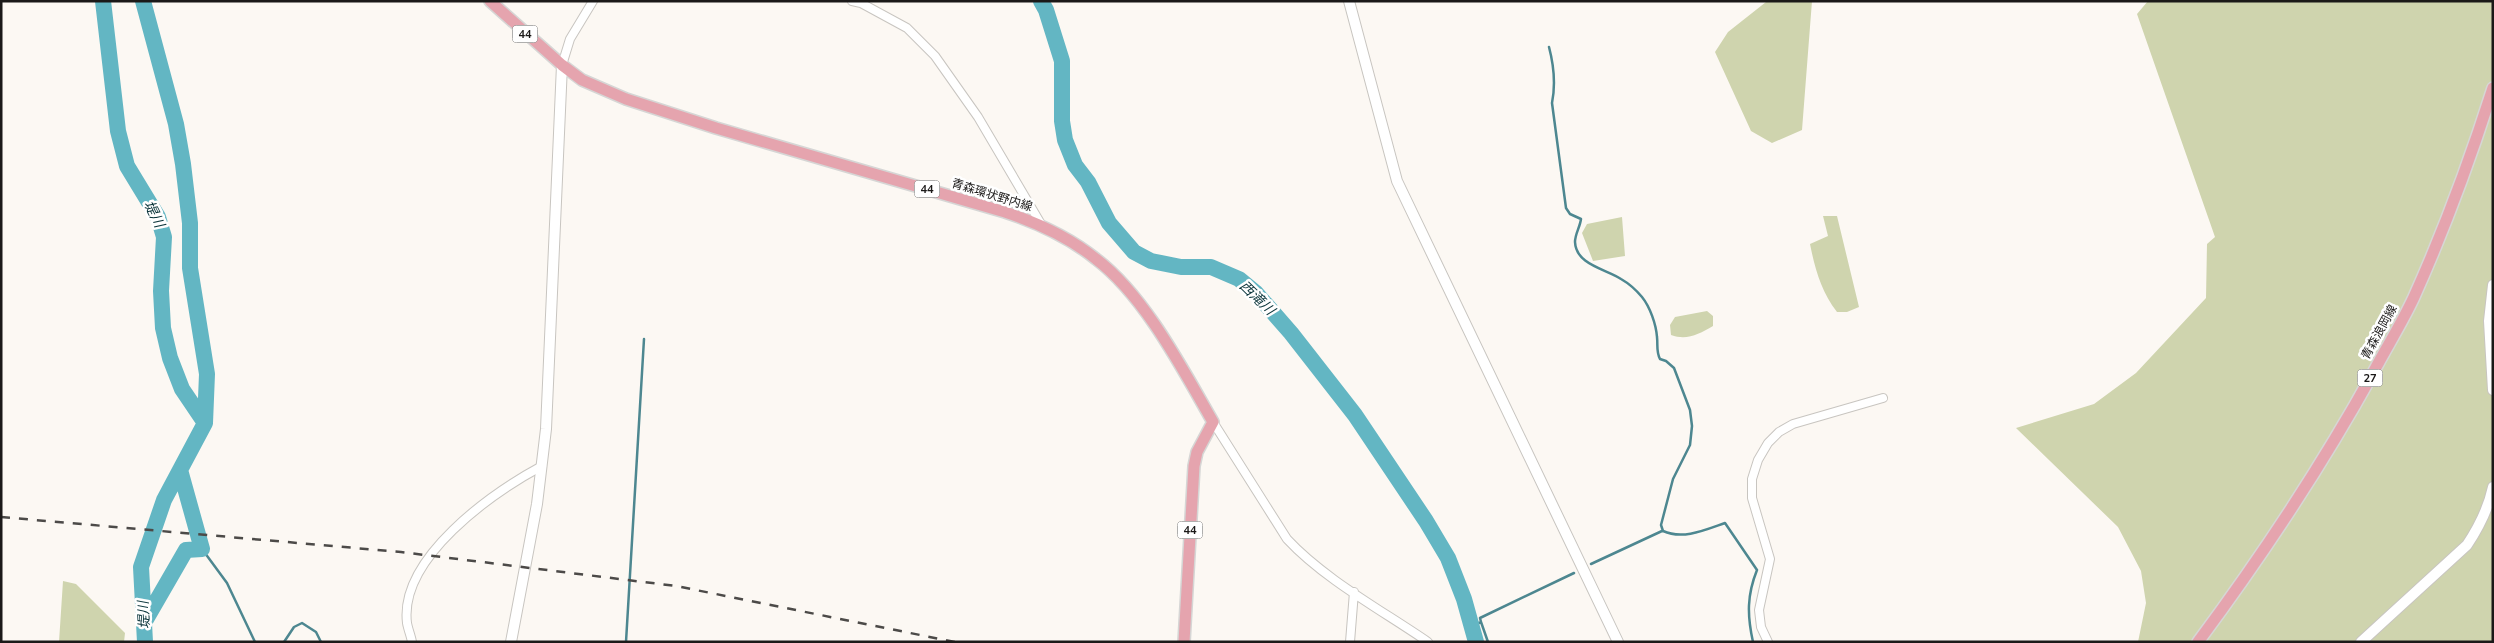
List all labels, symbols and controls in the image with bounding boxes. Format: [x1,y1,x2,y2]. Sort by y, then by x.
road number: 44 [512,26,538,42]
street label: 青森環状野内線 [949,175,1035,215]
road number: 44 [914,180,940,198]
water label: 堤川 [139,197,170,233]
water label: 西滝川 [1235,277,1280,321]
street label: 青森浪岡線 [2357,302,2401,362]
road number: 27 [2358,369,2382,386]
road number: 44 [1178,522,1202,538]
water label: 堤川 [134,599,154,629]

